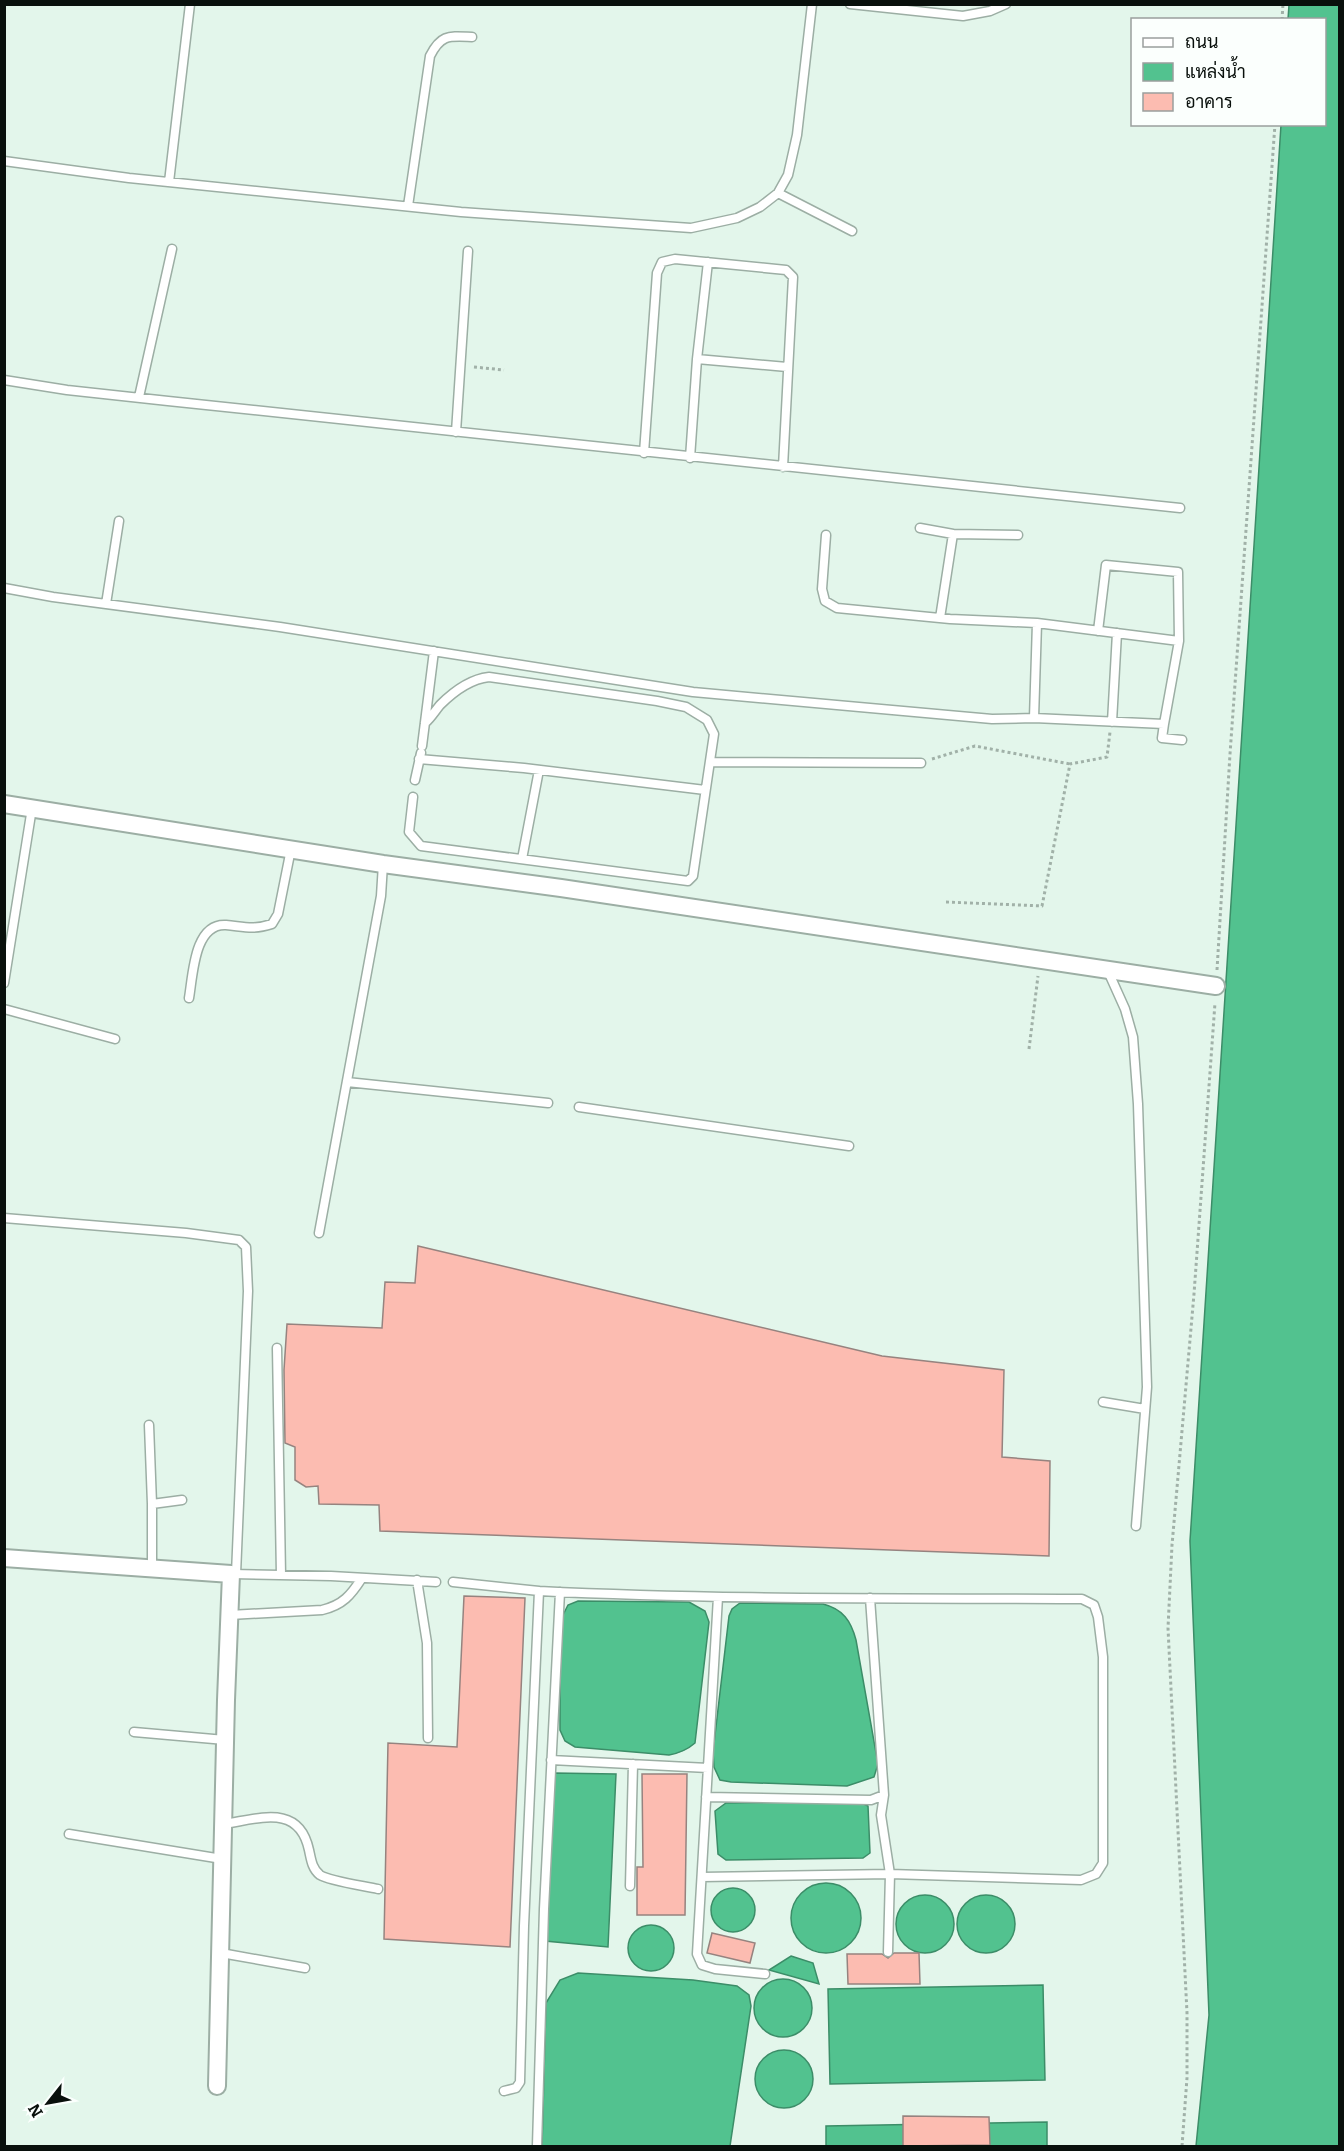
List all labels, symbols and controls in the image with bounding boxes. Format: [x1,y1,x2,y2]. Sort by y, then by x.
legend [1131,18,1326,126]
text: ถนน [1185,31,1218,53]
text: แหล่งน้ำ [1185,56,1246,83]
text: อาคาร [1185,91,1233,113]
north arrow [18,2073,78,2133]
text: N [24,2100,47,2121]

